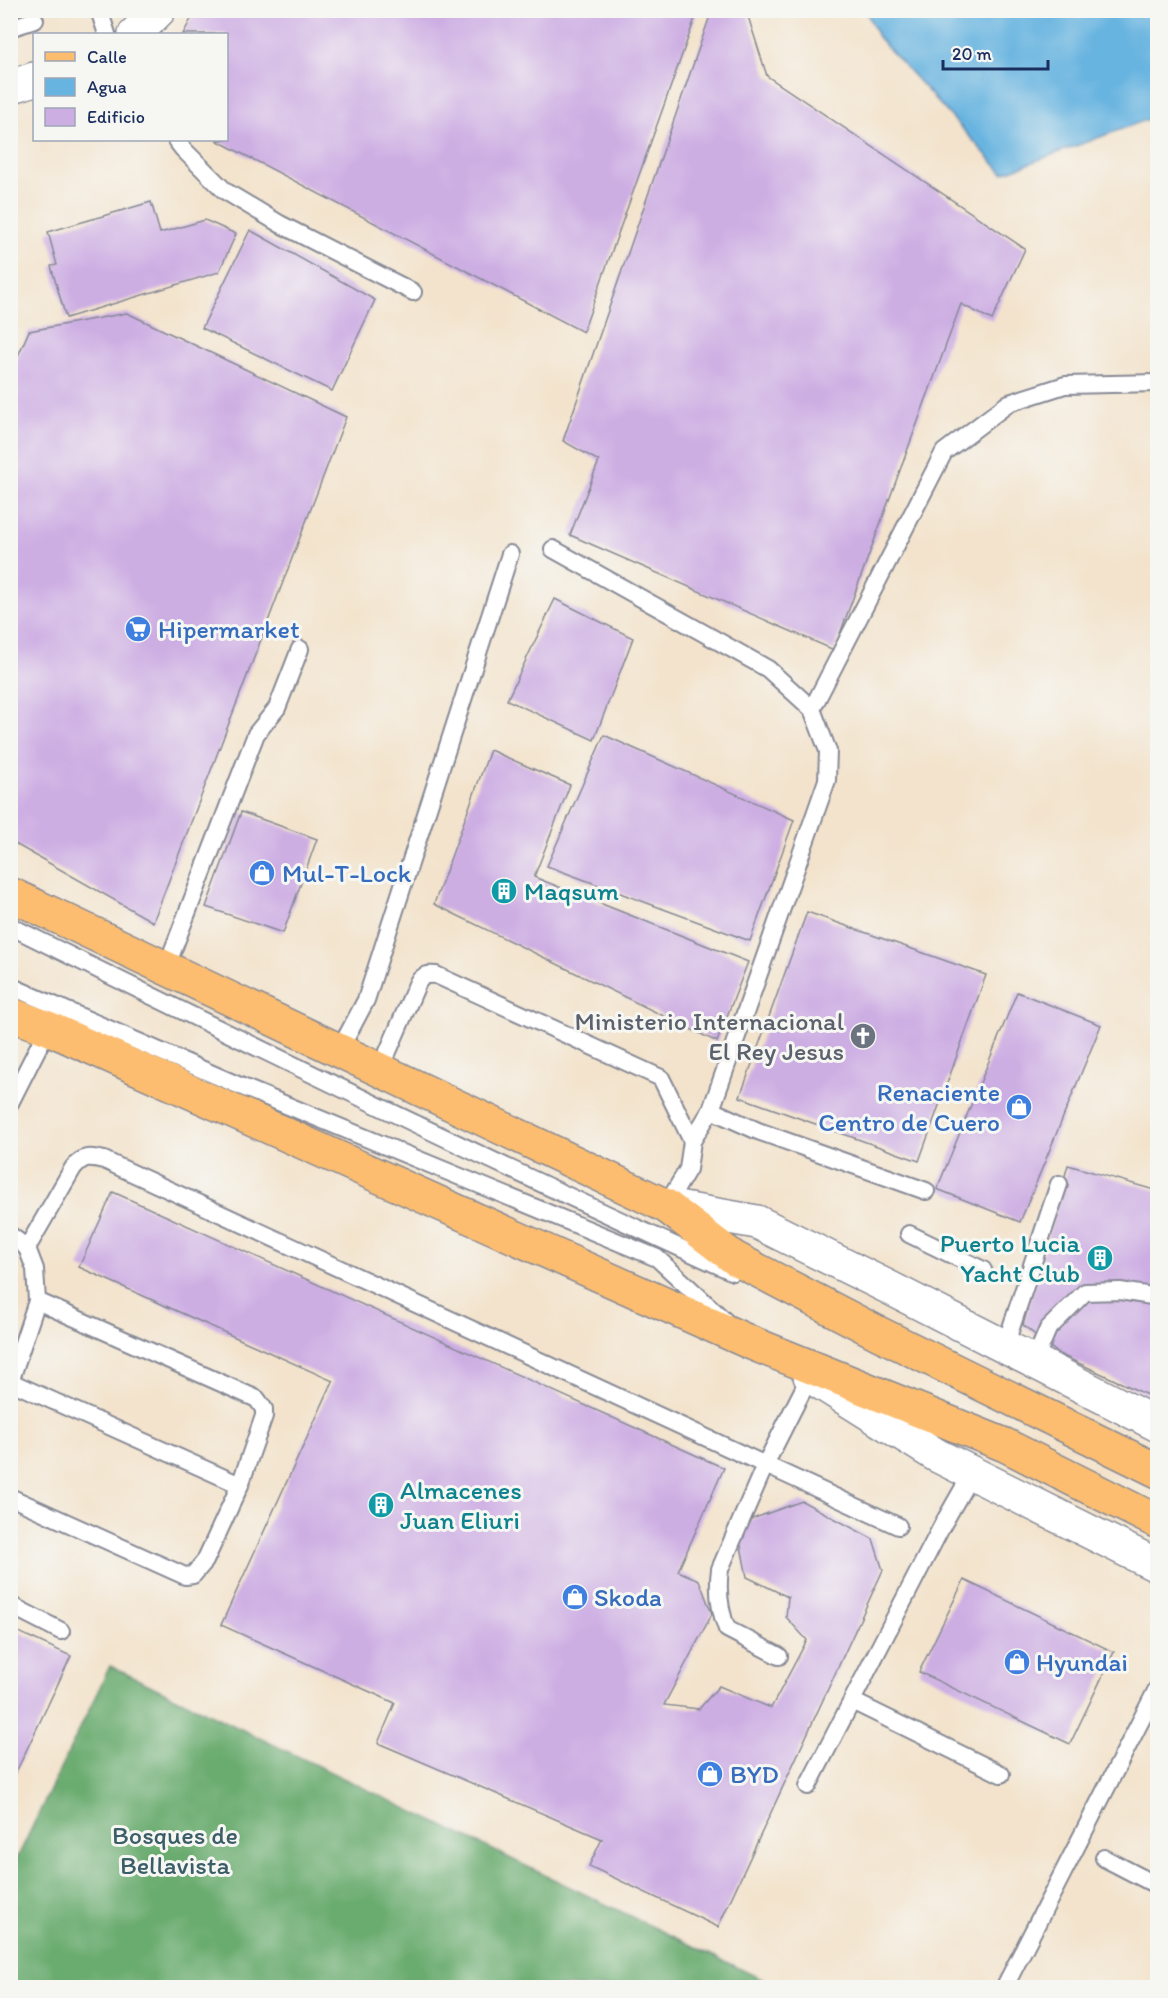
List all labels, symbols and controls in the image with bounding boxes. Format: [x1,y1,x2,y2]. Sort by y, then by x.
legend [33,33,228,141]
scale bar [943,33,1048,71]
text: 20 m [952,43,992,65]
text: Calle [87,46,127,68]
text: Agua [87,76,127,98]
text: Edificio [87,106,145,128]
place label: Hipermarket [158,613,300,645]
supermarket icon: Hipermarket [123,614,153,644]
place label: Mul-T-Lock [282,857,412,889]
shop icon: Mul-T-Lock [247,858,277,888]
place label: Maqsum [524,875,619,907]
building icon: Maqsum [489,876,519,906]
place label: Ministerio Internacional El Rey Jesus [574,1005,844,1067]
church icon: Ministerio Internacional El Rey Jesus [848,1021,878,1051]
place label: Renaciente Centro de Cuero [818,1076,1000,1138]
shop icon: Renaciente Centro de Cuero [1004,1092,1034,1122]
place label: Puerto Lucia Yacht Club [940,1227,1081,1289]
building icon: Puerto Lucia Yacht Club [1085,1243,1115,1273]
place label: Almacenes Juan Eliuri [400,1474,522,1536]
building icon: Almacenes Juan Eliuri [366,1490,396,1520]
place label: Skoda [594,1581,662,1613]
shop icon: Skoda [560,1582,590,1612]
place label: Hyundai [1036,1646,1128,1678]
shop icon: Hyundai [1002,1647,1032,1677]
place label: BYD [730,1758,779,1790]
shop icon: BYD [695,1759,725,1789]
park label: Bosques de Bellavista [112,1819,238,1881]

